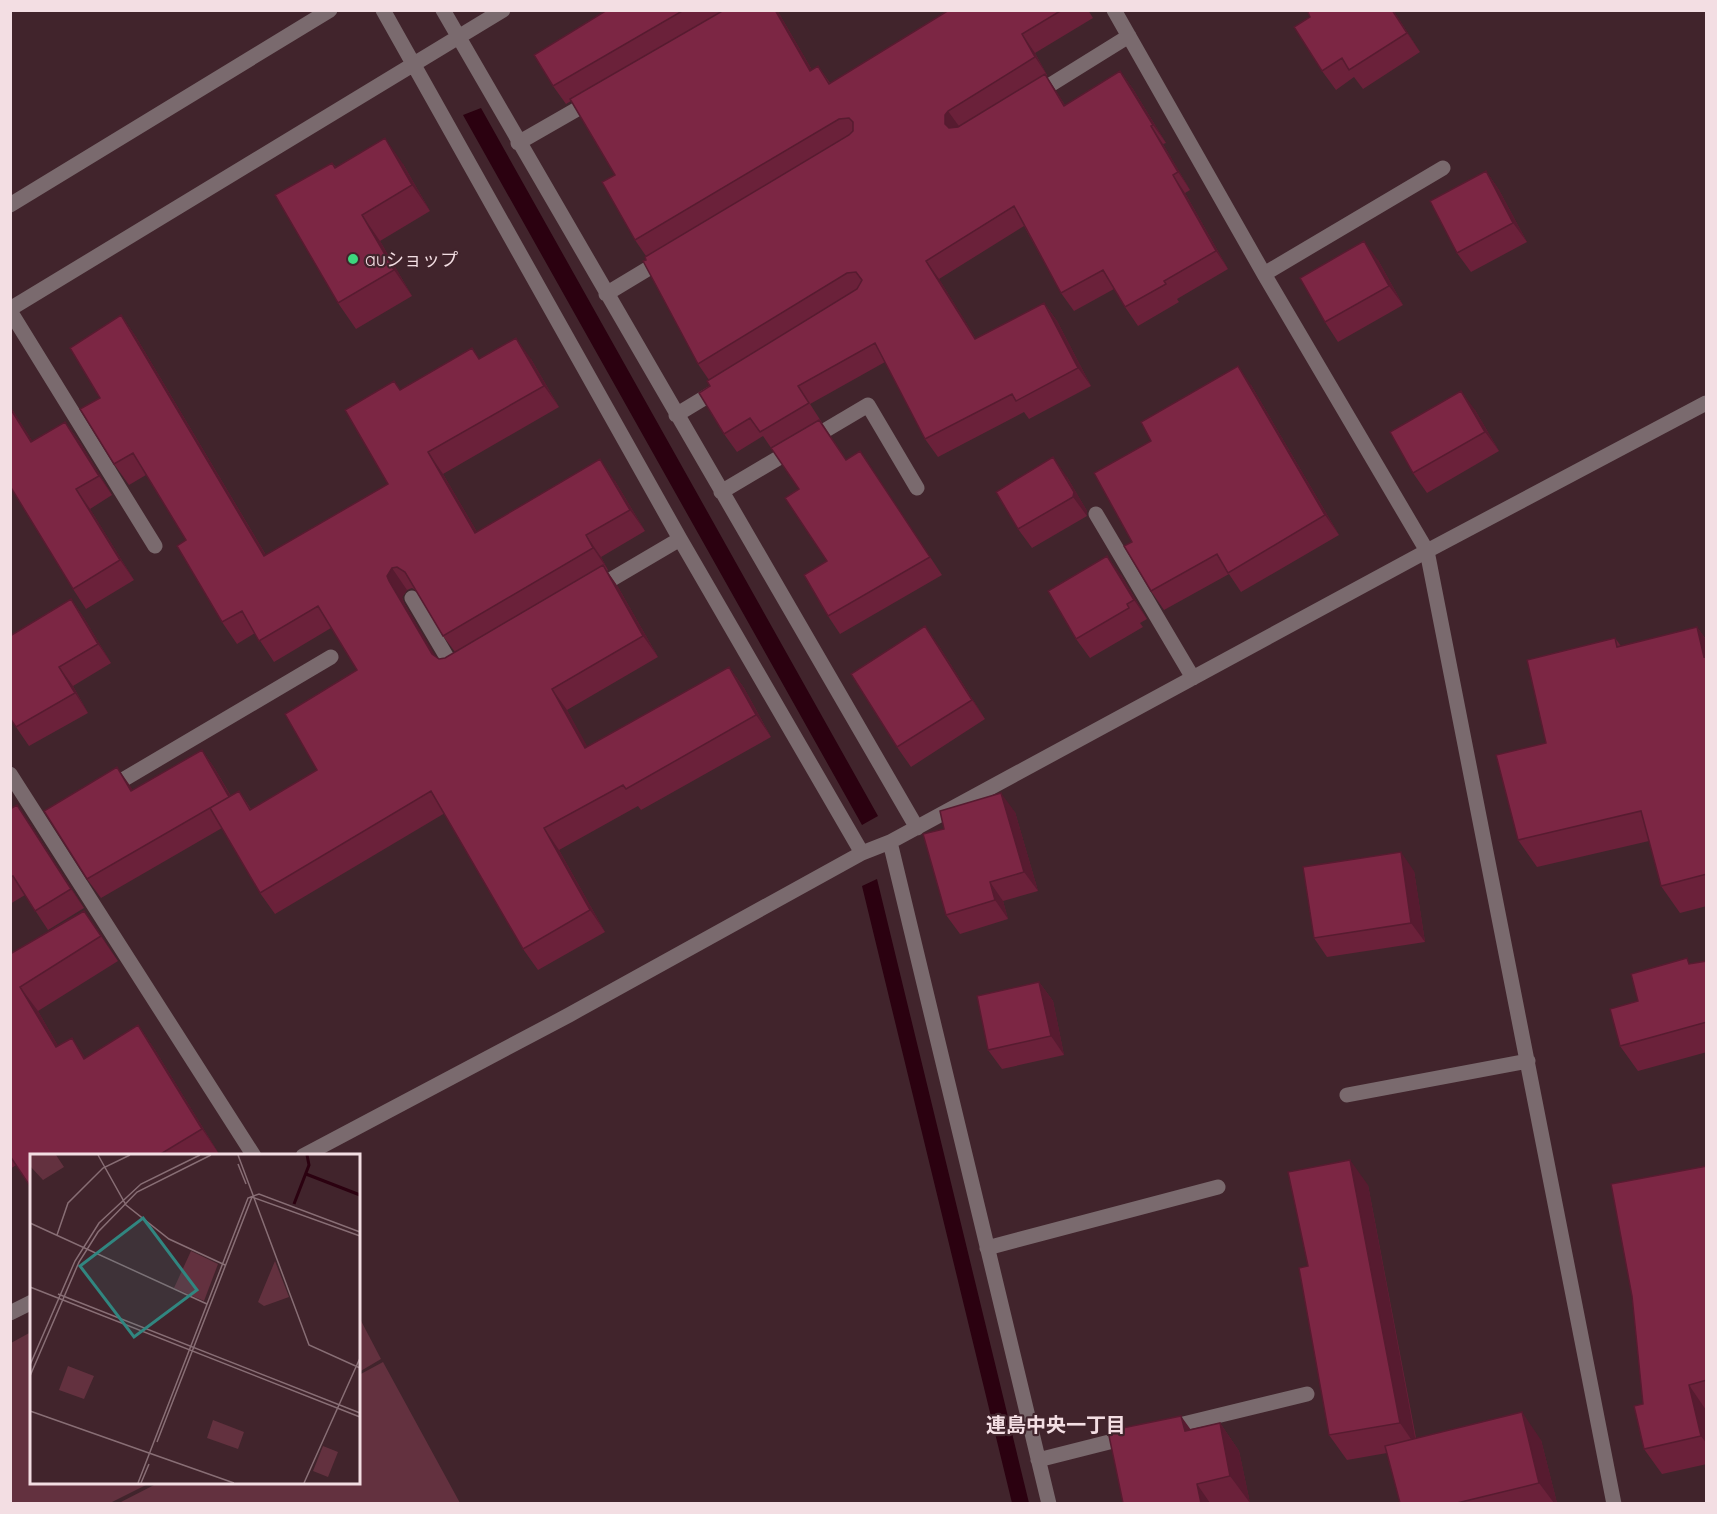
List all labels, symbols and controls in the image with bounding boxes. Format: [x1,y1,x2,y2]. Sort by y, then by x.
place label: auショップ [365,248,458,271]
marker: auショップ [346,252,360,266]
inset map [30,1154,360,1484]
district label: 連島中央一丁目 [986,1412,1126,1437]

